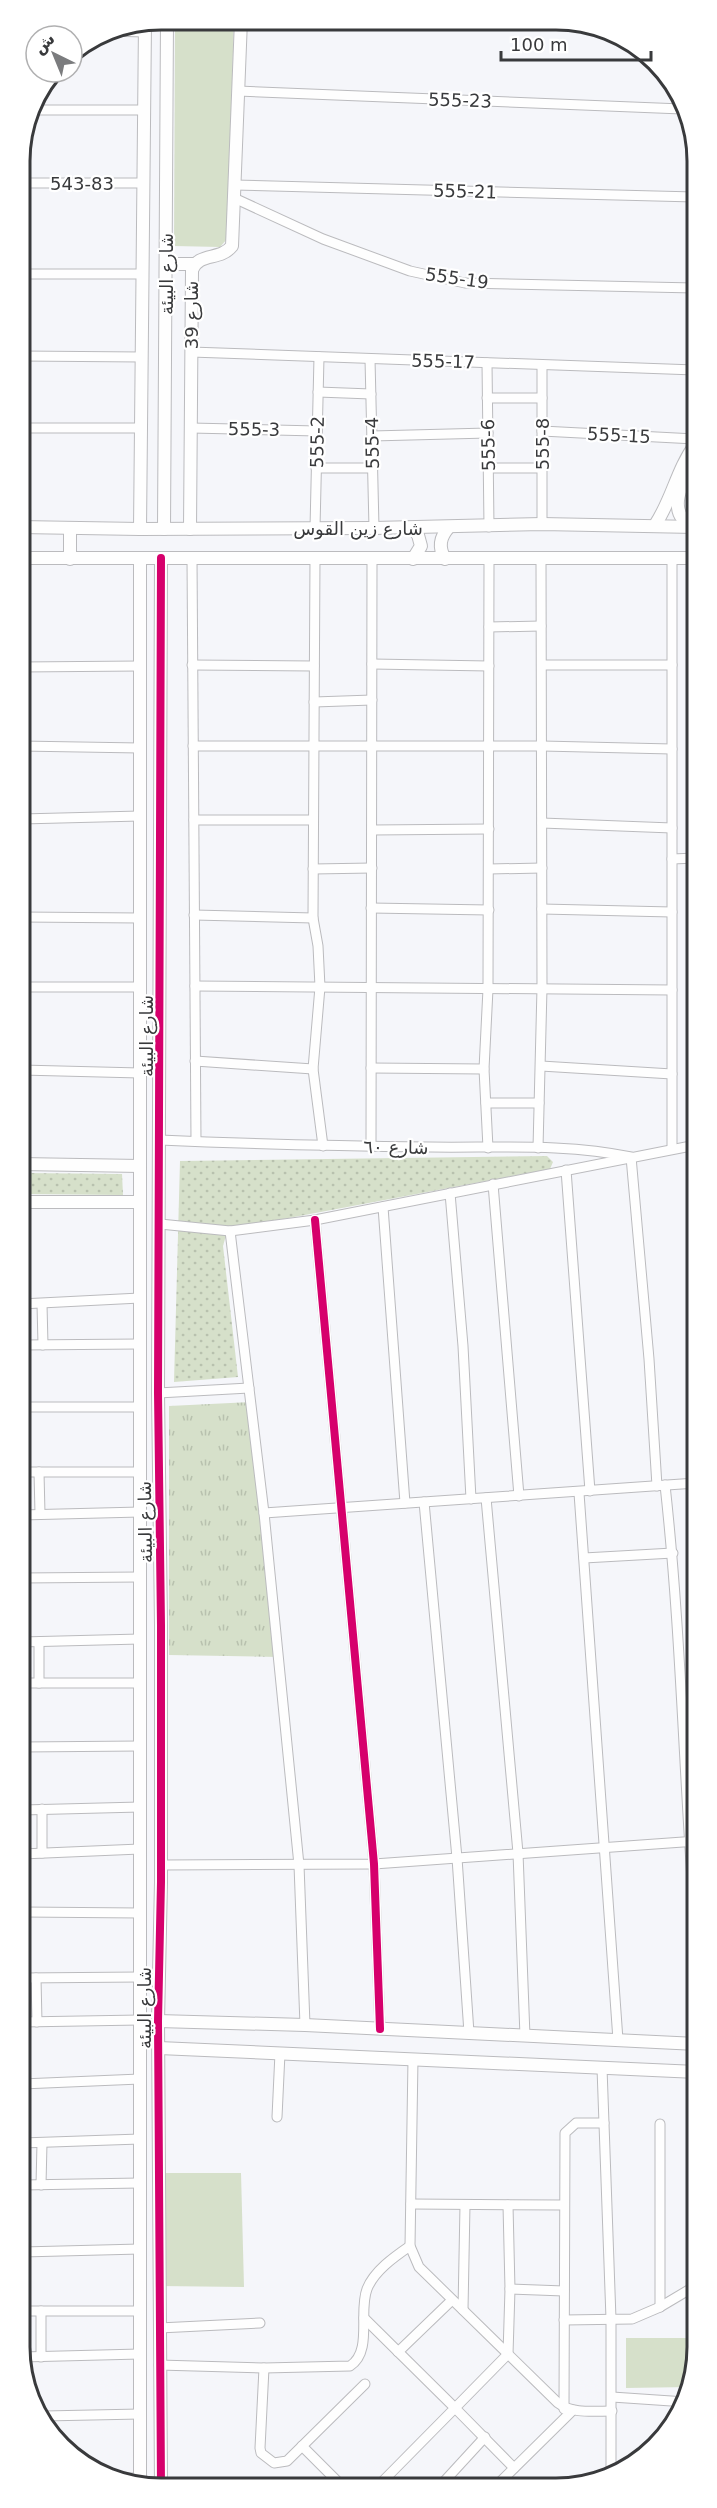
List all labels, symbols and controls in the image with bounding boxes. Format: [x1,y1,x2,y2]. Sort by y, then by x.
north arrow [24,24,84,84]
scale bar [501,24,651,62]
text: ش [30,29,59,58]
text: 100 m [510,34,568,55]
street label: 555-23 [428,88,492,112]
street label: 543-83 [50,173,114,194]
street label: 555-21 [433,179,497,203]
street label: شارع البيئة [156,233,178,315]
street label: 555-19 [424,263,490,293]
street label: شارع 39 [181,281,203,349]
street label: 555-17 [411,349,475,373]
street label: 555-2 [306,416,328,468]
street label: 555-4 [361,417,383,469]
street label: 555-3 [228,418,280,440]
street label: 555-8 [532,418,553,470]
street label: 555-6 [477,419,499,471]
street label: 555-15 [587,423,651,447]
street label: شارع زين القوس [293,518,423,540]
street label: شارع البيئة [136,995,158,1077]
street label: شارع ٦٠ [363,1136,429,1159]
street label: شارع البيئة [134,1481,157,1563]
street label: شارع البيئة [134,1967,156,2049]

